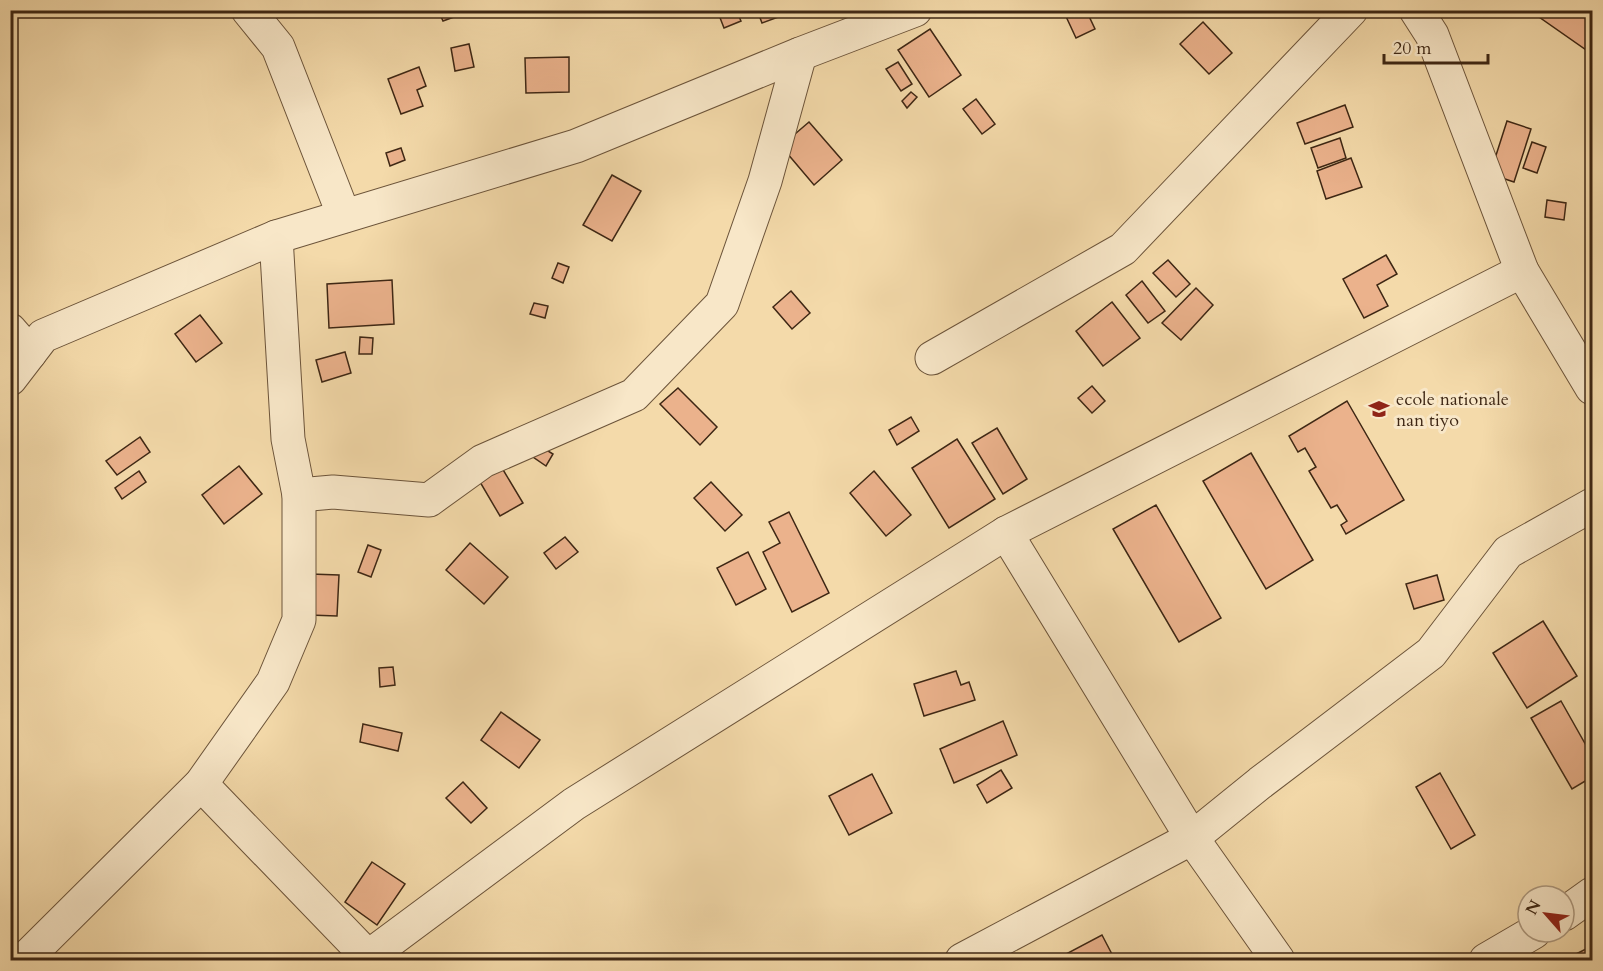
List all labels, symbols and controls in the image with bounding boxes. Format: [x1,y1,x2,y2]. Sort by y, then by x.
scale bar [1384,27,1488,65]
text: 20 m [1393,36,1432,61]
place label: ecole nationale nan tiyo [1396,387,1509,433]
school or university icon: ecole nationale nan tiyo [1367,397,1391,421]
north arrow [1516,884,1576,944]
text: N [1521,896,1547,919]

